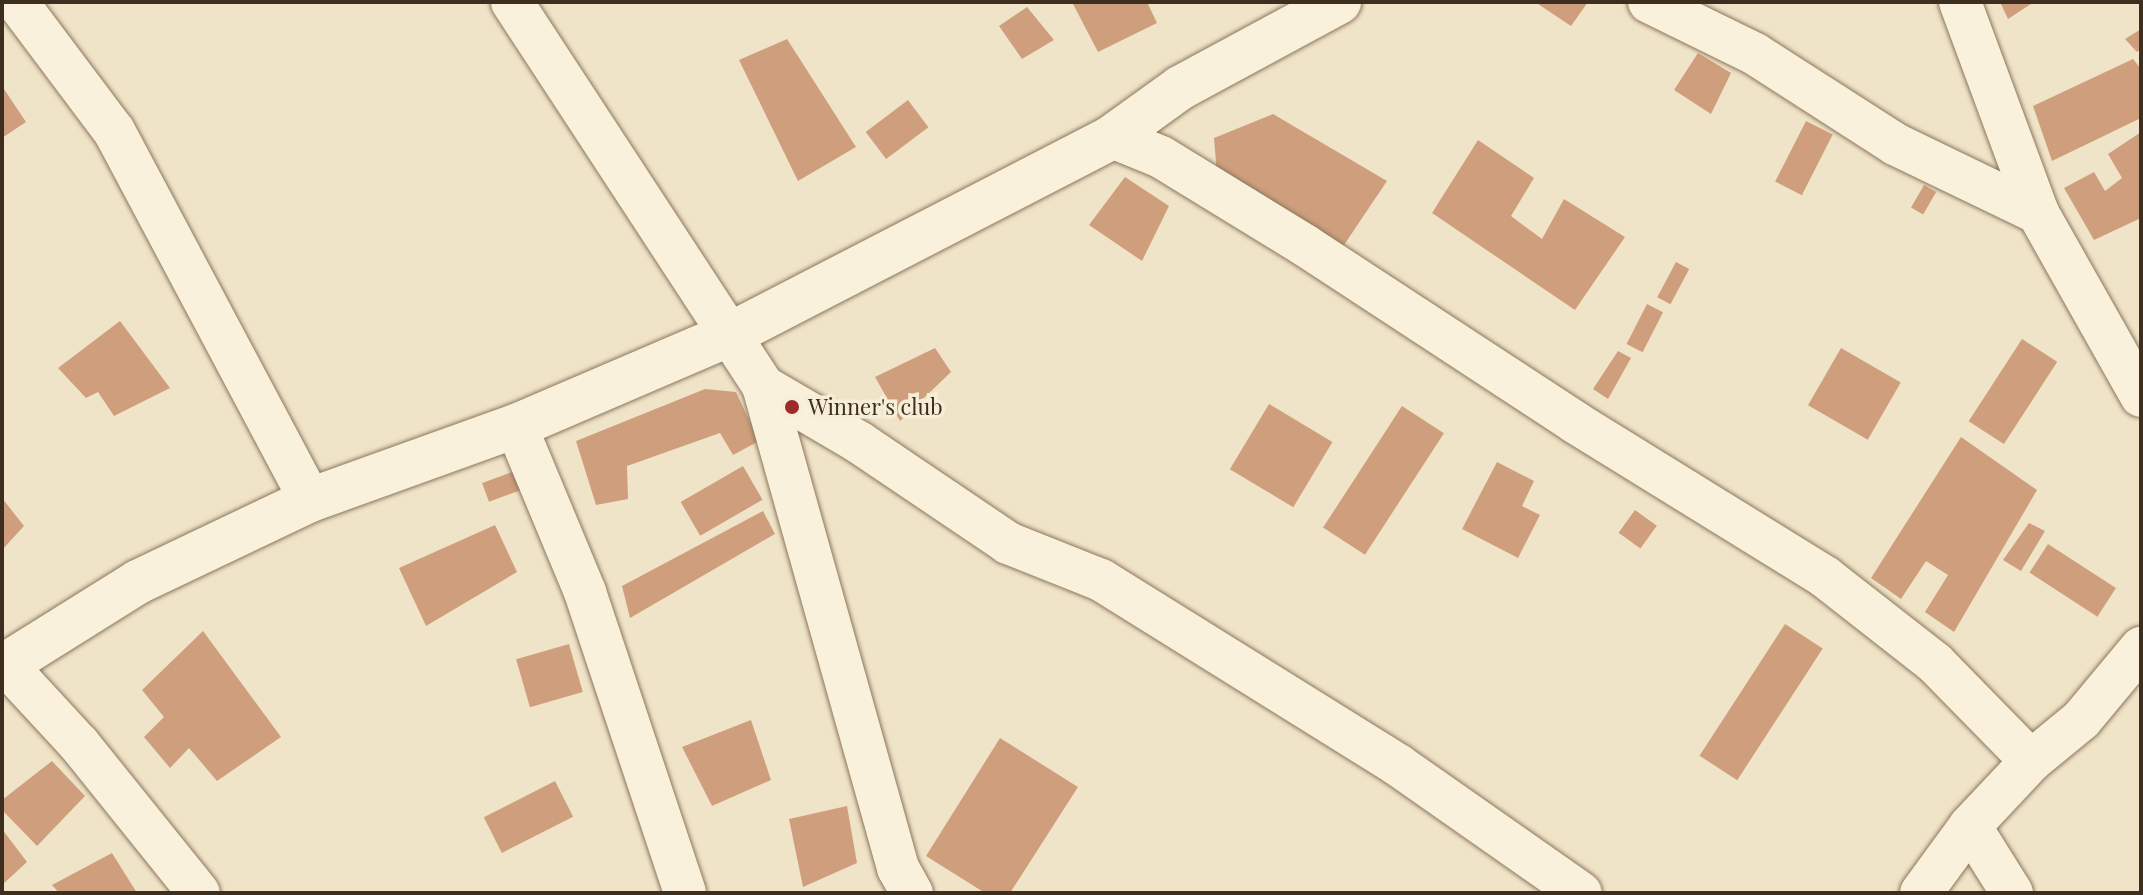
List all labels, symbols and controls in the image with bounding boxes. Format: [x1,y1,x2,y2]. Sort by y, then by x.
place label: Winner's club [808,394,943,420]
marker: Winner's club [783,398,801,416]

